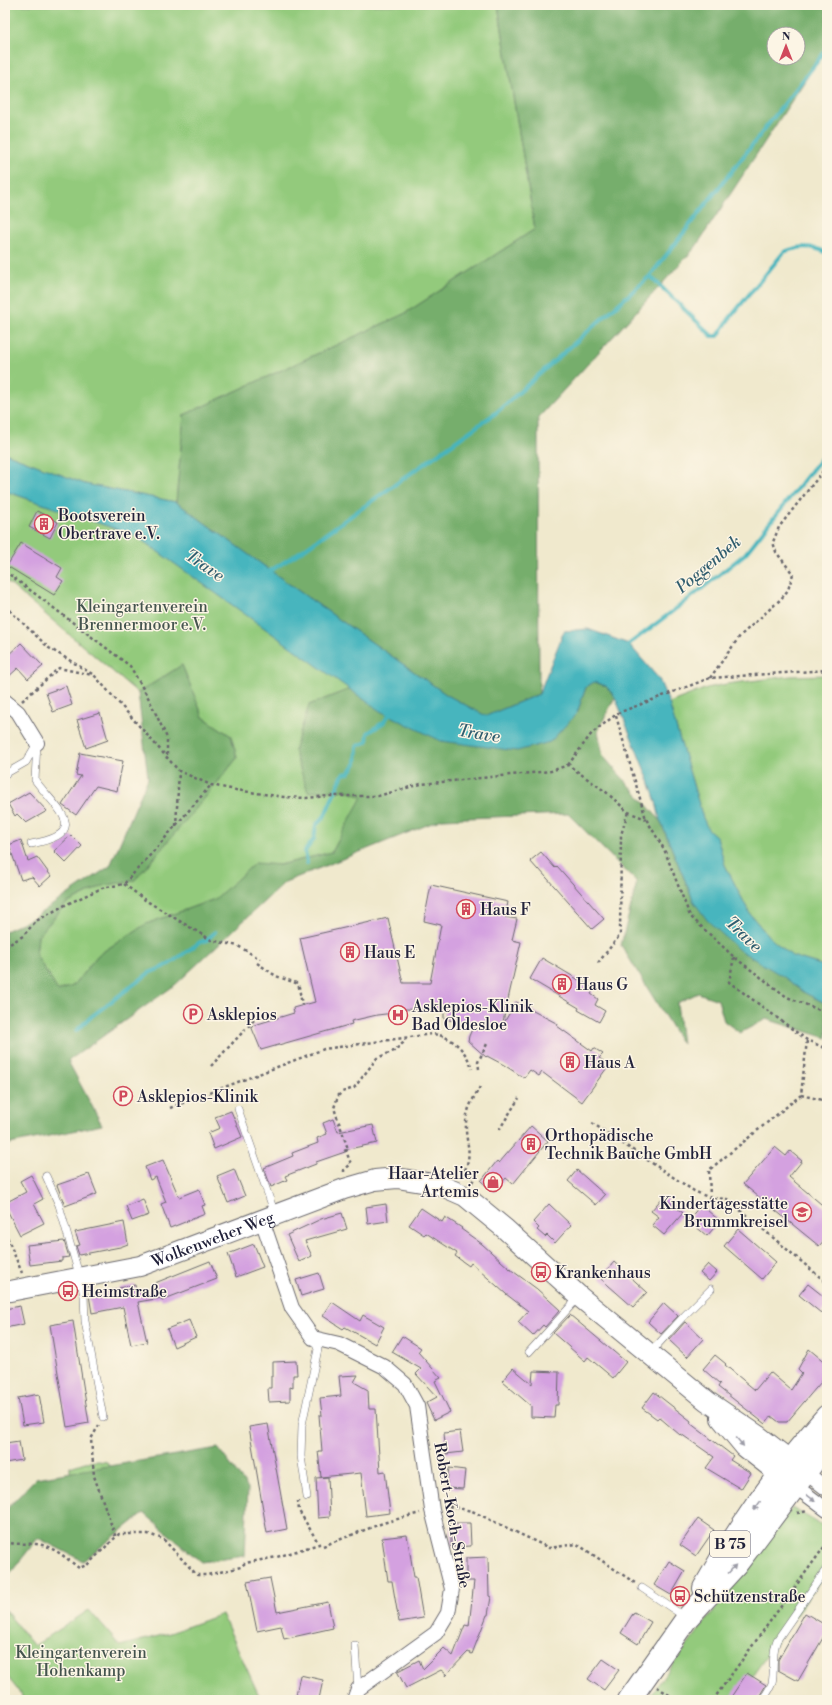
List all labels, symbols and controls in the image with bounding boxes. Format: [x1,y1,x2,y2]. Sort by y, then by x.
north arrow [766,26,806,66]
text: N [782,30,791,44]
place label: Bootsverein Obertrave e.V. [57,506,160,544]
building icon: Bootsverein Obertrave e.V. [33,513,55,535]
water label: Poggenbek [671,531,746,599]
water label: Trave [181,545,228,587]
park label: Kleingartenverein Brennermoor e.V. [76,597,208,635]
water label: Trave [456,720,502,748]
building icon: Haus F [455,898,477,920]
place label: Haus F [480,900,531,920]
water label: Trave [720,912,766,957]
building icon: Haus E [339,941,361,963]
place label: Haus E [364,943,415,963]
building icon: Haus G [551,973,573,995]
place label: Haus G [576,975,628,995]
place label: Asklepios-Klinik Bad Oldesloe [411,997,534,1035]
parking icon: Asklepios [182,1003,204,1025]
hospital icon: Asklepios-Klinik Bad Oldesloe [387,1004,409,1026]
place label: Asklepios [206,1005,277,1025]
building icon: Haus A [559,1051,581,1073]
place label: Haus A [584,1053,636,1073]
parking icon: Asklepios-Klinik [112,1085,134,1107]
place label: Asklepios-Klinik [136,1087,259,1107]
place label: Orthopädische Technik Bauche GmbH [545,1126,712,1164]
building icon: Orthopädische Technik Bauche GmbH [520,1133,542,1155]
place label: Haar-Atelier Artemis [388,1164,479,1202]
shop icon: Haar-Atelier Artemis [482,1171,504,1193]
place label: Kindertagesstätte Brummkreisel [659,1194,788,1232]
school or university icon: Kindertagesstätte Brummkreisel [791,1201,813,1223]
street label: Wolkenweher Weg [148,1207,278,1272]
bus stop icon: Krankenhaus [530,1261,552,1283]
place label: Krankenhaus [555,1263,651,1283]
bus stop icon: Heimstraße [57,1280,79,1302]
place label: Heimstraße [82,1282,167,1302]
one-way arrow [736,1437,745,1447]
street label: Robert-Koch-Straße [429,1441,475,1590]
one-way arrow [805,1494,816,1503]
one-way arrow [753,1501,761,1512]
road number: B 75 [710,1531,750,1557]
one-way arrow [728,1564,737,1574]
bus stop icon: Schützenstraße [669,1585,691,1607]
place label: Schützenstraße [694,1587,806,1607]
park label: Kleingartenverein Hohenkamp [15,1643,147,1681]

